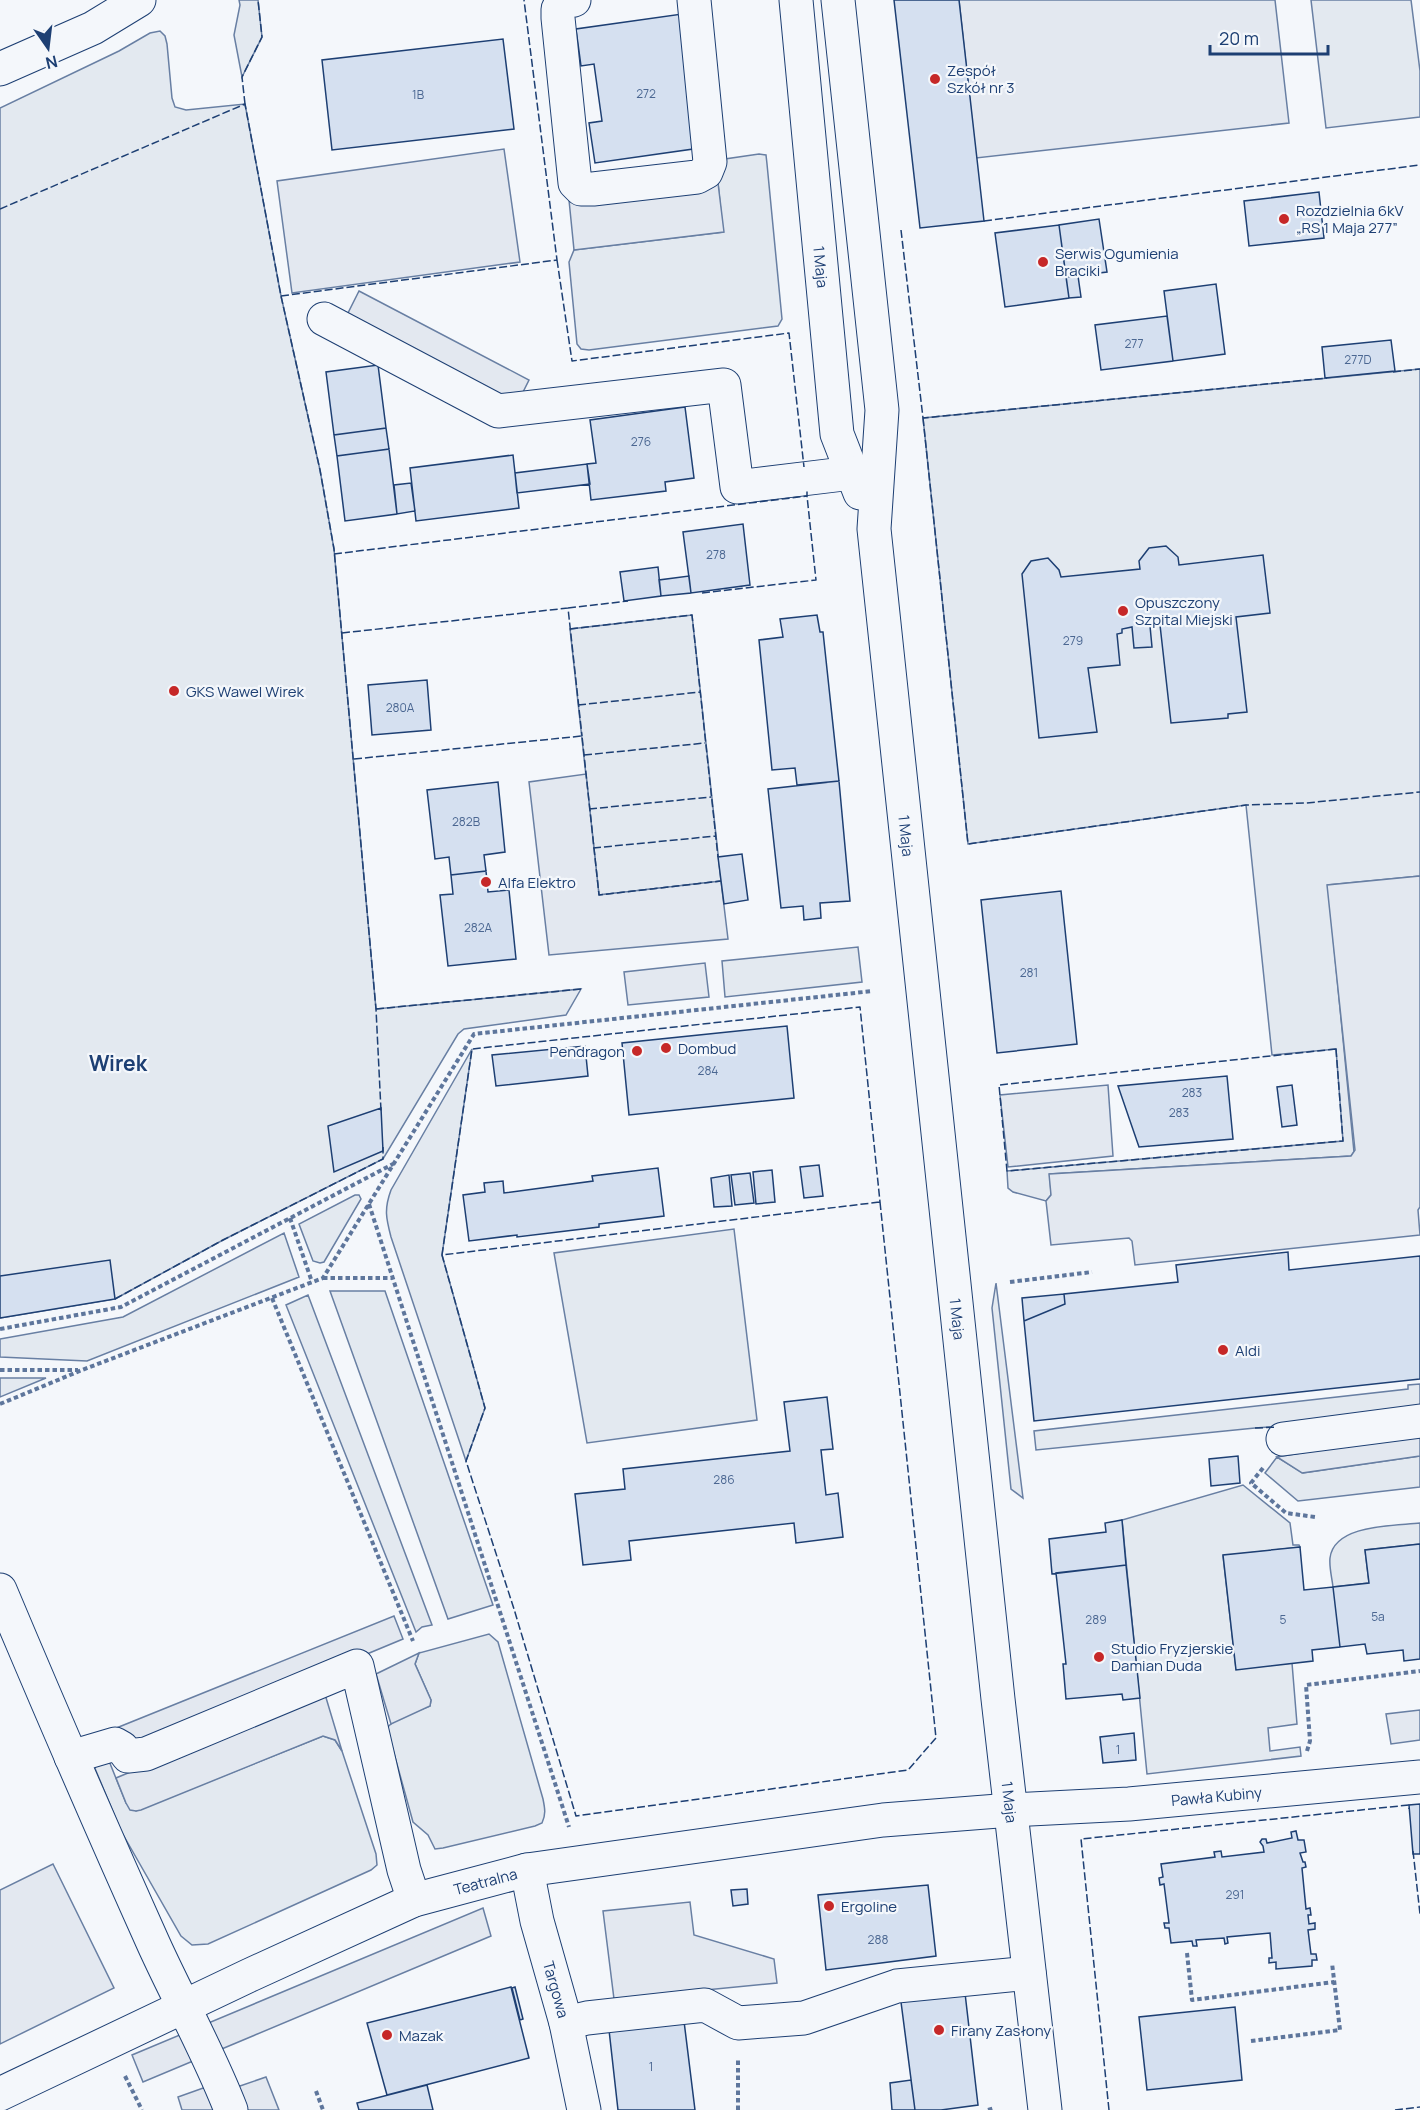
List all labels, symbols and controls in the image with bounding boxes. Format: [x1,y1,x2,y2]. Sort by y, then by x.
north arrow [18,18,78,78]
scale bar [1210,18,1328,56]
text: 20 m [1219,26,1259,50]
text: N [43,50,60,75]
place label: Zespół Szkół nr 3 [947,60,1015,98]
marker: Zespół Szkół nr 3 [928,72,942,86]
house number: 272 [636,85,656,102]
house number: 1B [412,86,424,103]
place label: Rozdzielnia 6kV „RS 1 Maja 277” [1296,200,1404,238]
marker: Rozdzielnia 6kV „RS 1 Maja 277” [1277,212,1291,226]
place label: Serwis Ogumienia Braciki [1055,243,1178,281]
street label: 1 Maja [809,245,834,289]
marker: Serwis Ogumienia Braciki [1036,255,1050,269]
house number: 277 [1124,335,1144,352]
house number: 277D [1344,351,1372,368]
house number: 276 [631,433,651,450]
house number: 278 [706,546,726,563]
place label: Opuszczony Szpital Miejski [1135,592,1233,630]
marker: Opuszczony Szpital Miejski [1116,604,1130,618]
house number: 279 [1063,632,1083,649]
place label: GKS Wawel Wirek [186,681,304,702]
marker: GKS Wawel Wirek [167,684,181,698]
house number: 280A [386,699,415,716]
house number: 282B [452,813,480,830]
street label: 1 Maja [894,814,919,858]
place label: Alfa Elektro [498,872,576,893]
marker: Alfa Elektro [479,875,493,889]
house number: 282A [464,919,492,936]
house number: 281 [1020,964,1038,981]
place label: Dombud [678,1038,736,1059]
place label: Pendragon [550,1041,625,1062]
marker: Dombud [659,1041,673,1055]
marker: Pendragon [630,1044,644,1058]
district label: Wirek [89,1049,148,1077]
house number: 284 [698,1062,718,1079]
house number: 283 [1182,1084,1202,1101]
house number: 283 [1169,1104,1189,1121]
street label: 1 Maja [945,1297,970,1341]
place label: Aldi [1235,1340,1260,1361]
marker: Aldi [1216,1343,1230,1357]
house number: 286 [713,1471,735,1488]
house number: 5a [1371,1608,1385,1625]
house number: 289 [1085,1611,1107,1628]
house number: 5 [1280,1611,1287,1628]
place label: Studio Fryzjerskie Damian Duda [1111,1638,1234,1676]
marker: Studio Fryzjerskie Damian Duda [1092,1650,1106,1664]
house number: 1 [1116,1741,1120,1758]
street label: 1 Maja [997,1780,1023,1824]
street label: Pawła Kubiny [1170,1781,1263,1811]
street label: Teatralna [451,1863,519,1900]
house number: 291 [1226,1886,1244,1903]
place label: Ergoline [841,1896,897,1917]
marker: Ergoline [822,1899,836,1913]
house number: 288 [868,1931,888,1948]
street label: Targowa [538,1958,574,2020]
place label: Firany Zasłony [951,2020,1051,2041]
marker: Firany Zasłony [932,2023,946,2037]
place label: Mazak [399,2025,444,2046]
marker: Mazak [380,2028,394,2042]
house number: 1 [649,2058,653,2075]

